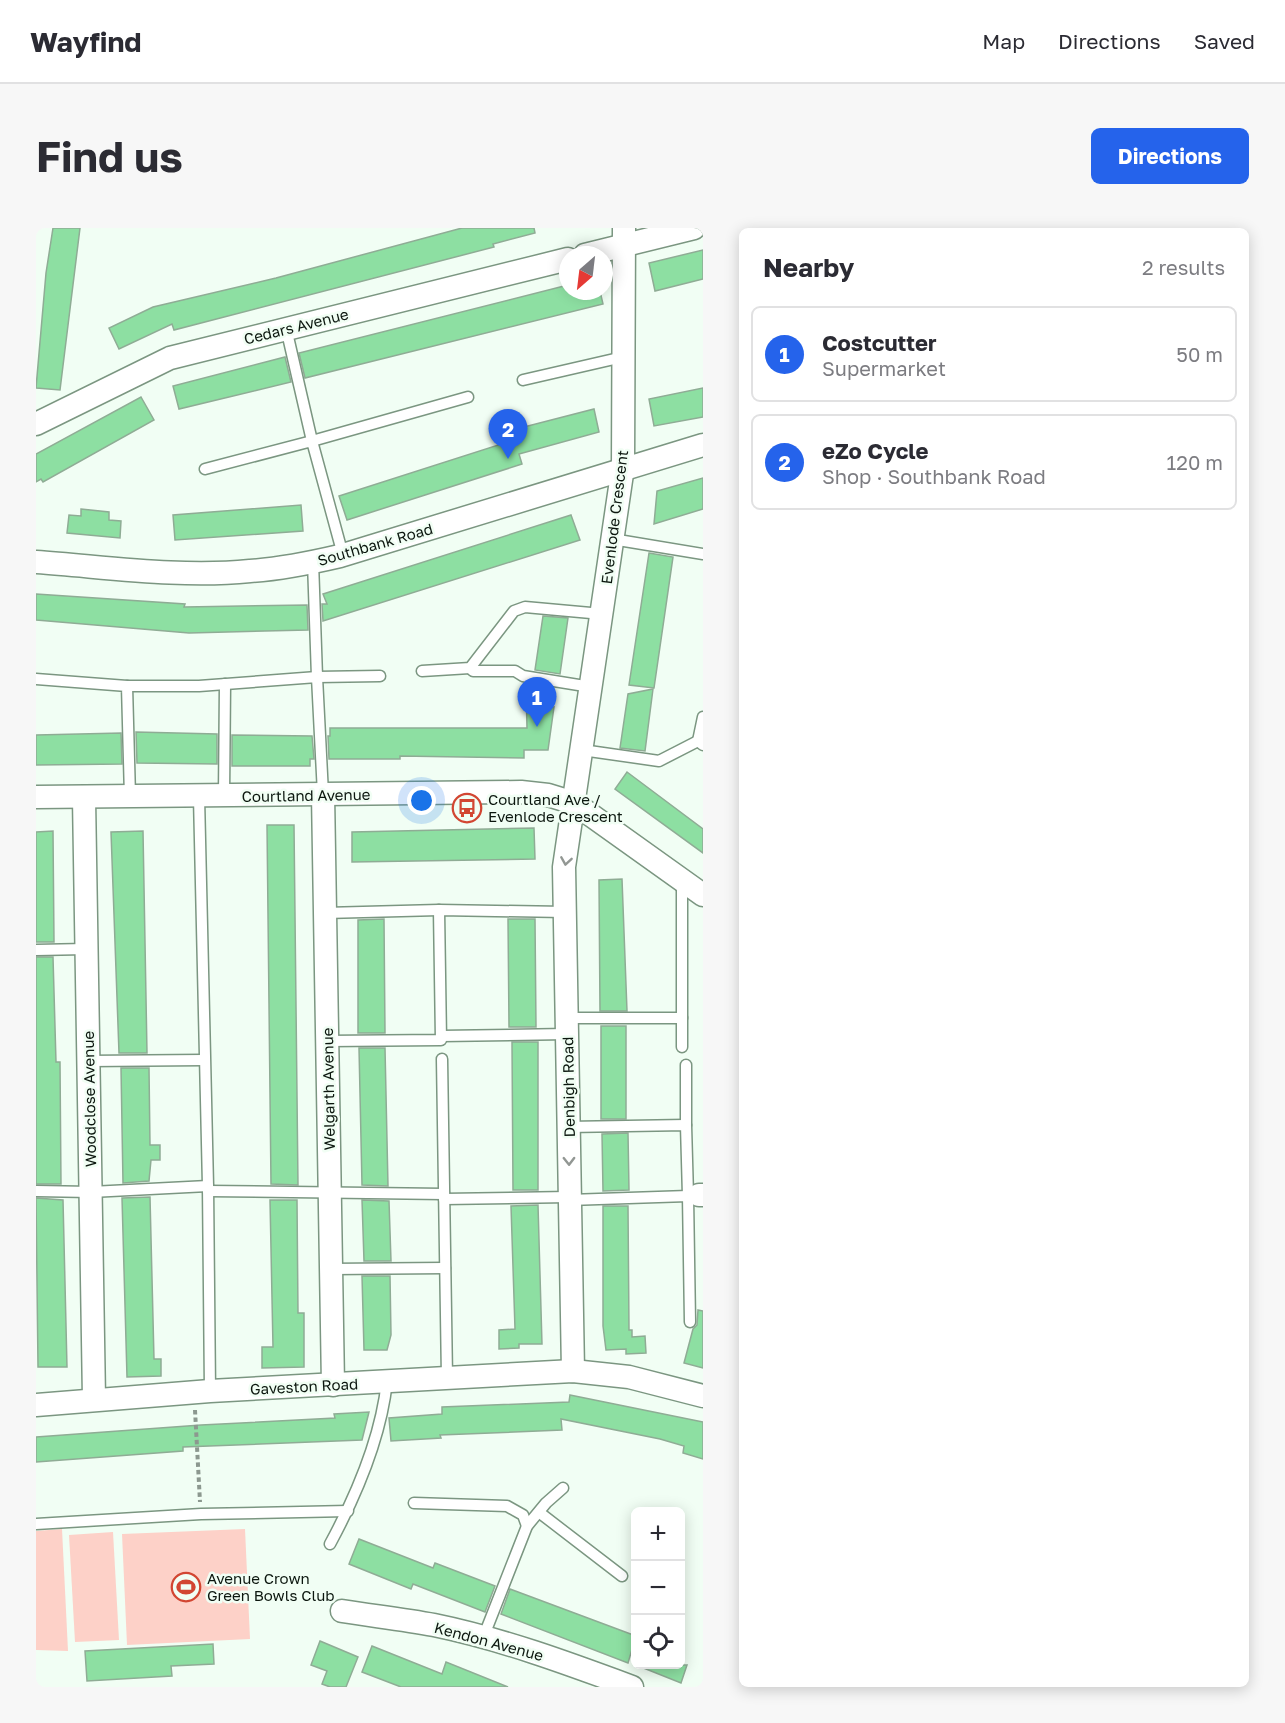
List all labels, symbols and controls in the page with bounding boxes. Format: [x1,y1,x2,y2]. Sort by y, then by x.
text: Wayfind [30,25,142,58]
text: Map [982,28,1025,54]
text: Directions [1058,28,1161,54]
text: Saved [1194,28,1255,54]
button: Directions [1091,128,1249,184]
text: Find us [36,131,183,181]
north arrow [559,246,613,300]
text: Nearby [763,252,854,283]
text: 2 results [1142,255,1225,279]
street label: Cedars Avenue [242,304,350,348]
text: Costcutter [822,329,937,356]
text: 1 [779,342,790,366]
text: 50 m [1176,342,1223,366]
text: Supermarket [822,356,946,380]
pin: 2 [488,410,528,459]
text: eZo Cycle [822,437,929,464]
street label: Evenlode Crescent [597,449,631,585]
text: 2 [778,450,791,474]
text: 120 m [1167,450,1223,474]
text: Shop · Southbank Road [822,464,1046,488]
street label: Southbank Road [315,519,435,569]
pin: 1 [518,678,556,727]
street label: Courtland Avenue [241,785,371,805]
your location [407,786,436,815]
place label: Courtland Ave / Evenlode Crescent [488,790,623,825]
bus stop icon: Courtland Ave / Evenlode Crescent [451,792,483,824]
one-way arrow [560,856,573,866]
street label: Welgarth Avenue [318,1027,338,1151]
street label: Woodclose Avenue [79,1030,99,1167]
street label: Denbigh Road [558,1037,578,1137]
one-way arrow [562,1156,575,1165]
street label: Gaveston Road [249,1374,359,1398]
map controls [631,1507,685,1669]
button: + [631,1507,685,1561]
button: − [631,1561,685,1615]
place label: Avenue Crown Green Bowls Club [207,1569,335,1604]
sports icon: Avenue Crown Green Bowls Club [170,1571,202,1603]
button: locate [631,1615,685,1669]
street label: Kendon Avenue [433,1618,546,1664]

